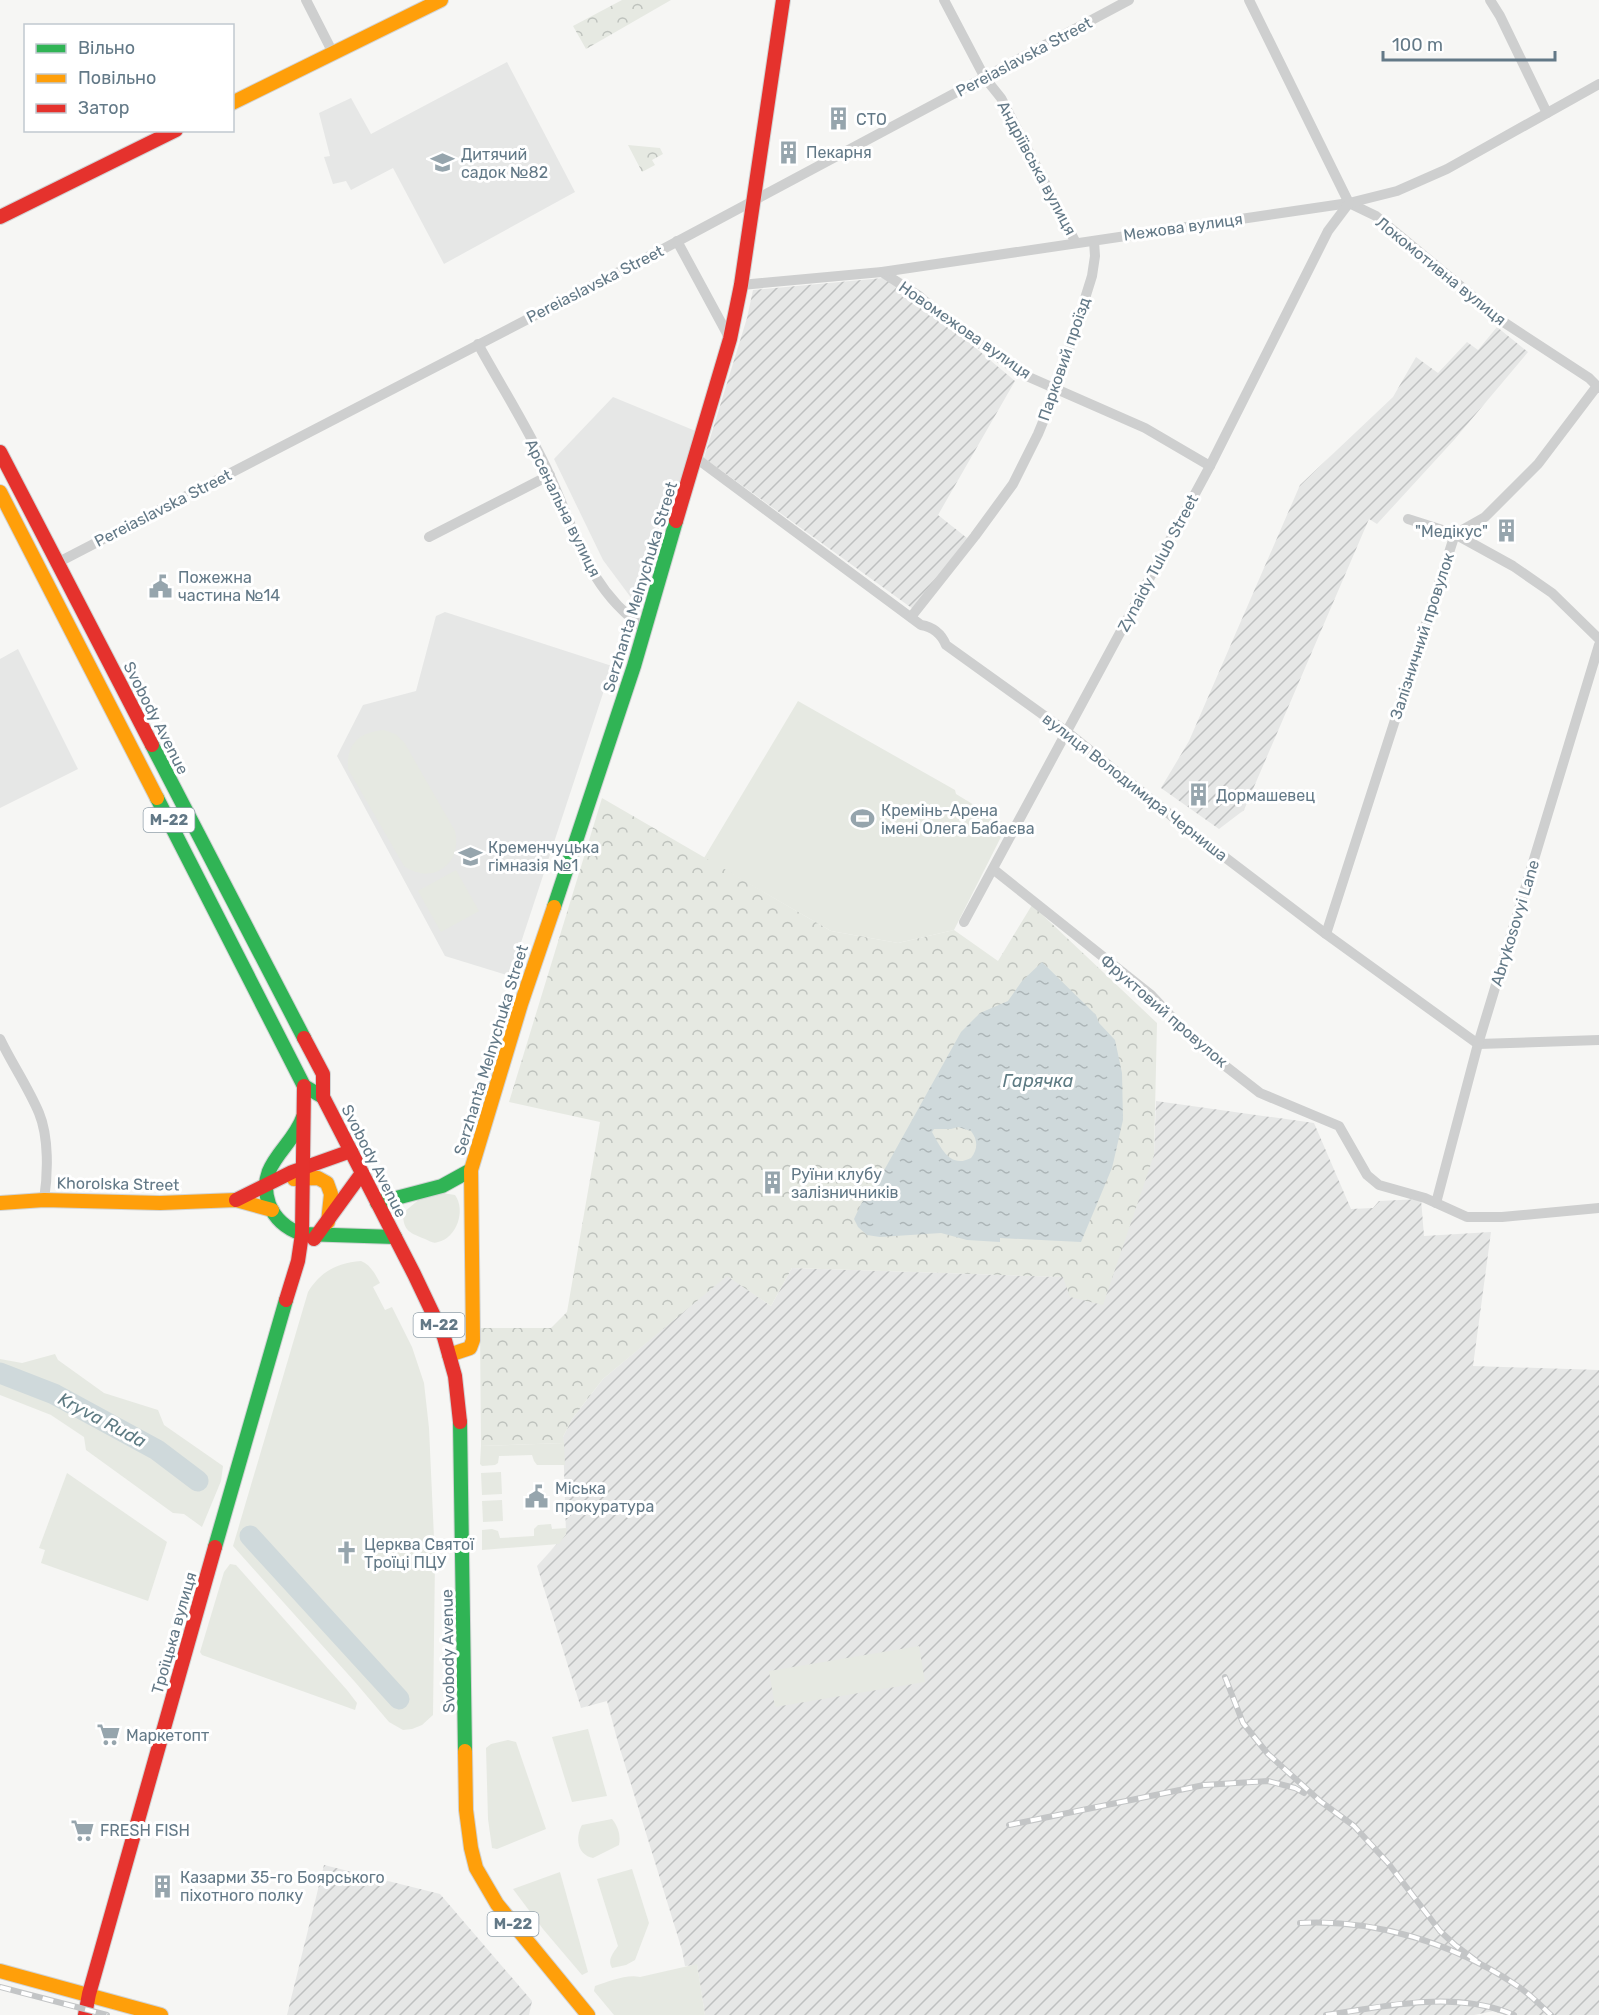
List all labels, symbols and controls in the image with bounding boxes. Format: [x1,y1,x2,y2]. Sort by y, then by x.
street label: Pereiaslavska Street [953,13,1095,101]
legend [24,24,234,132]
scale bar [1383,24,1556,62]
text: 100 m [1392,34,1443,56]
text: Вільно [78,37,135,59]
text: Повільно [78,67,156,89]
text: Затор [78,97,129,119]
street label: Андріївська вулиця [994,98,1080,238]
building icon: СТО [825,106,851,132]
place label: СТО [856,110,887,129]
building icon: Пекарня [775,139,801,165]
place label: Пекарня [806,143,872,162]
place label: Дитячий садок №82 [461,145,548,182]
school or university icon: Дитячий садок №82 [430,150,456,176]
street label: Межова вулиця [1122,209,1244,245]
street label: Локомотивна вулиця [1372,213,1510,329]
street label: Pereiaslavska Street [523,241,667,327]
street label: Новомежова вулиця [895,277,1035,383]
street label: Парковий проїзд [1034,294,1094,423]
street label: Арсенальна вулиця [521,436,605,580]
street label: Pereiaslavska Street [91,465,235,551]
street label: Serzhanta Melnychuka Street [599,479,681,695]
street label: Zynaidy Tulub Street [1114,491,1202,635]
building icon: "Медікус" [1493,518,1519,544]
place label: "Медікус" [1415,522,1488,541]
street label: Залізничний провулок [1386,550,1458,722]
place label: Пожежна частина №14 [178,568,280,605]
public building icon: Пожежна частина №14 [147,573,173,599]
street label: Svobody Avenue [119,659,193,778]
street label: вулиця Володимира Черниша [1039,709,1231,865]
building icon: Дормашевец [1185,782,1211,808]
place label: Дормашевец [1216,786,1315,805]
place label: Кремінь-Арена імені Олега Бабаєва [881,801,1035,838]
sports icon: Кремінь-Арена імені Олега Бабаєва [850,806,876,832]
road number: М-22 [144,808,195,832]
place label: Кременчуцька гімназія №1 [488,838,599,875]
school or university icon: Кременчуцька гімназія №1 [457,843,483,869]
street label: Abrykosovyi Lane [1487,857,1543,989]
street label: Serzhanta Melnychuka Street [450,942,532,1158]
street label: Фруктовий провулок [1096,951,1232,1072]
water label: Гарячка [1003,1070,1074,1092]
street label: Svobody Avenue [337,1102,411,1221]
place label: Руїни клубу залізничників [791,1165,899,1202]
building icon: Руїни клубу залізничників [760,1170,786,1196]
street label: Khorolska Street [56,1173,180,1195]
road number: М-22 [414,1313,464,1337]
water label: Kryva Ruda [54,1388,150,1453]
place label: Міська прокуратура [555,1479,654,1516]
public building icon: Міська прокуратура [524,1484,550,1510]
place label: Церква Святої Троїці ПЦУ [364,1535,475,1572]
church icon: Церква Святої Троїці ПЦУ [333,1540,359,1566]
street label: Троїцька вулиця [148,1570,200,1696]
street label: Svobody Avenue [437,1589,459,1713]
supermarket icon: Маркетопт [95,1722,121,1748]
place label: Маркетопт [126,1726,209,1745]
supermarket icon: FRESH FISH [69,1817,95,1843]
place label: FRESH FISH [100,1821,190,1840]
place label: Казарми 35-го Боярського піхотного полку [180,1868,385,1905]
building icon: Казарми 35-го Боярського піхотного полку [149,1873,175,1899]
road number: М-22 [488,1912,538,1936]

